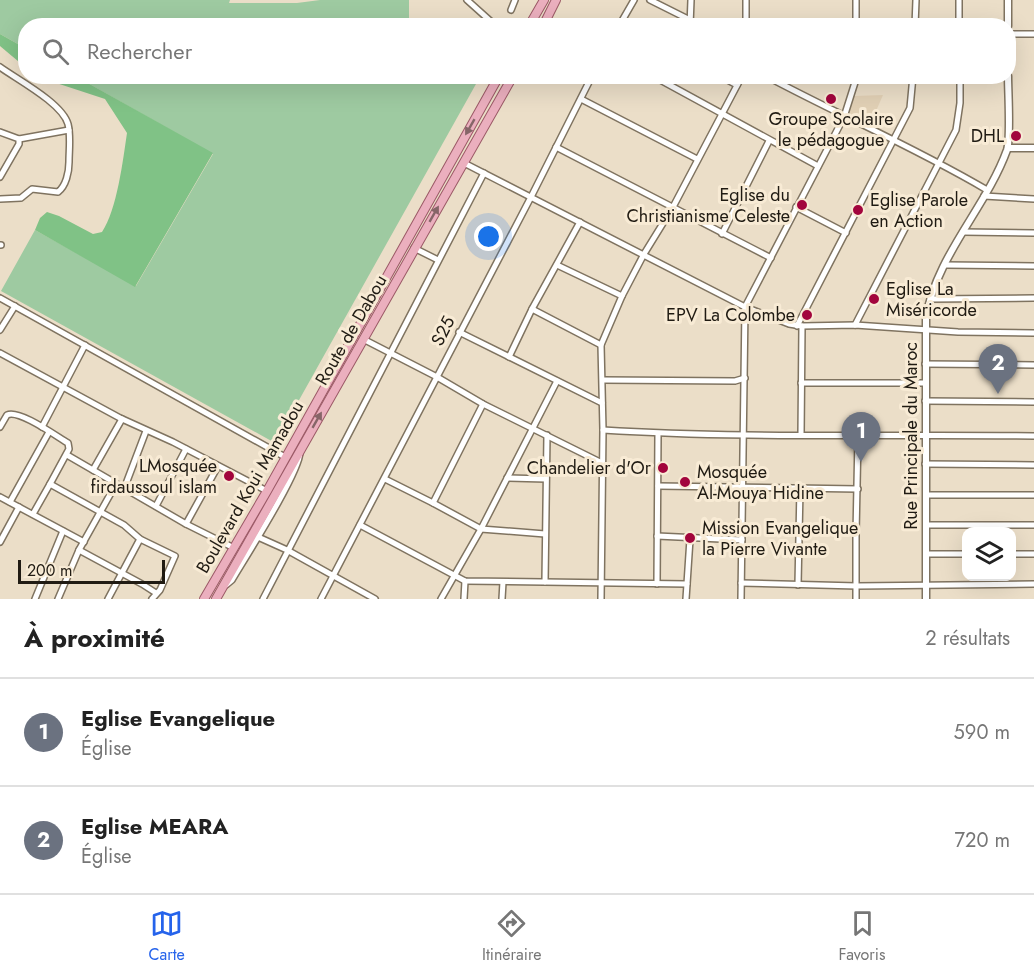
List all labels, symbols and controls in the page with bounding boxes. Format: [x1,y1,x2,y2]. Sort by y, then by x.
search box [18,18,1016,84]
icon: search [39,35,72,68]
text: Rechercher [87,35,192,67]
marker: Groupe Scolaire le pédagogue [824,92,838,106]
place label: Groupe Scolaire le pédagogue [768,106,894,153]
one-way arrow [465,119,475,136]
place label: DHL [971,123,1004,149]
marker: DHL [1009,129,1023,143]
place label: Eglise du Christianisme Celeste [627,182,790,229]
place label: Eglise Parole en Action [870,187,968,234]
marker: Eglise du Christianisme Celeste [795,198,809,212]
marker: Eglise Parole en Action [851,203,865,217]
one-way arrow [428,206,439,222]
your location [474,222,503,251]
street label: Route de Dabou [309,270,393,390]
place label: Eglise La Miséricorde [886,276,977,323]
marker: Eglise La Miséricorde [867,292,881,306]
place label: EPV La Colombe [666,302,795,328]
marker: EPV La Colombe [800,308,814,322]
street label: S25 [425,312,461,350]
street label: Rue Principale du Maroc [898,342,924,530]
pin: 2 [978,344,1018,394]
street label: Boulevard Koui Mamadou [190,396,310,578]
one-way arrow [311,412,322,428]
pin: 1 [842,412,880,462]
place label: LMosquée firdaussoul islam [91,453,217,500]
place label: Chandelier d'Or [527,455,652,481]
place label: Mosquée Al-Mouya Hidine [697,459,824,506]
marker: Chandelier d'Or [656,461,670,475]
marker: LMosquée firdaussoul islam [222,469,236,483]
marker: Mosquée Al-Mouya Hidine [678,475,692,489]
place label: Mission Evangelique la Pierre Vivante [702,515,858,562]
map controls [962,527,1016,581]
button: layers [962,527,1016,581]
marker: Mission Evangelique la Pierre Vivante [683,531,697,545]
scale bar [18,557,165,584]
text: 200 m [27,559,73,582]
text: À proximité [24,619,165,657]
text: 2 résultats [925,624,1010,653]
text: Eglise Evangelique [81,702,275,734]
text: 1 [38,718,49,747]
text: 590 m [954,718,1010,747]
text: Église [81,734,132,763]
text: Eglise MEARA [81,810,228,842]
text: 2 [37,826,50,855]
text: 720 m [955,826,1010,855]
text: Église [81,842,132,871]
tab: Carte [149,907,185,966]
tab: Itinéraire [482,907,541,966]
tab: Favoris [839,907,885,966]

